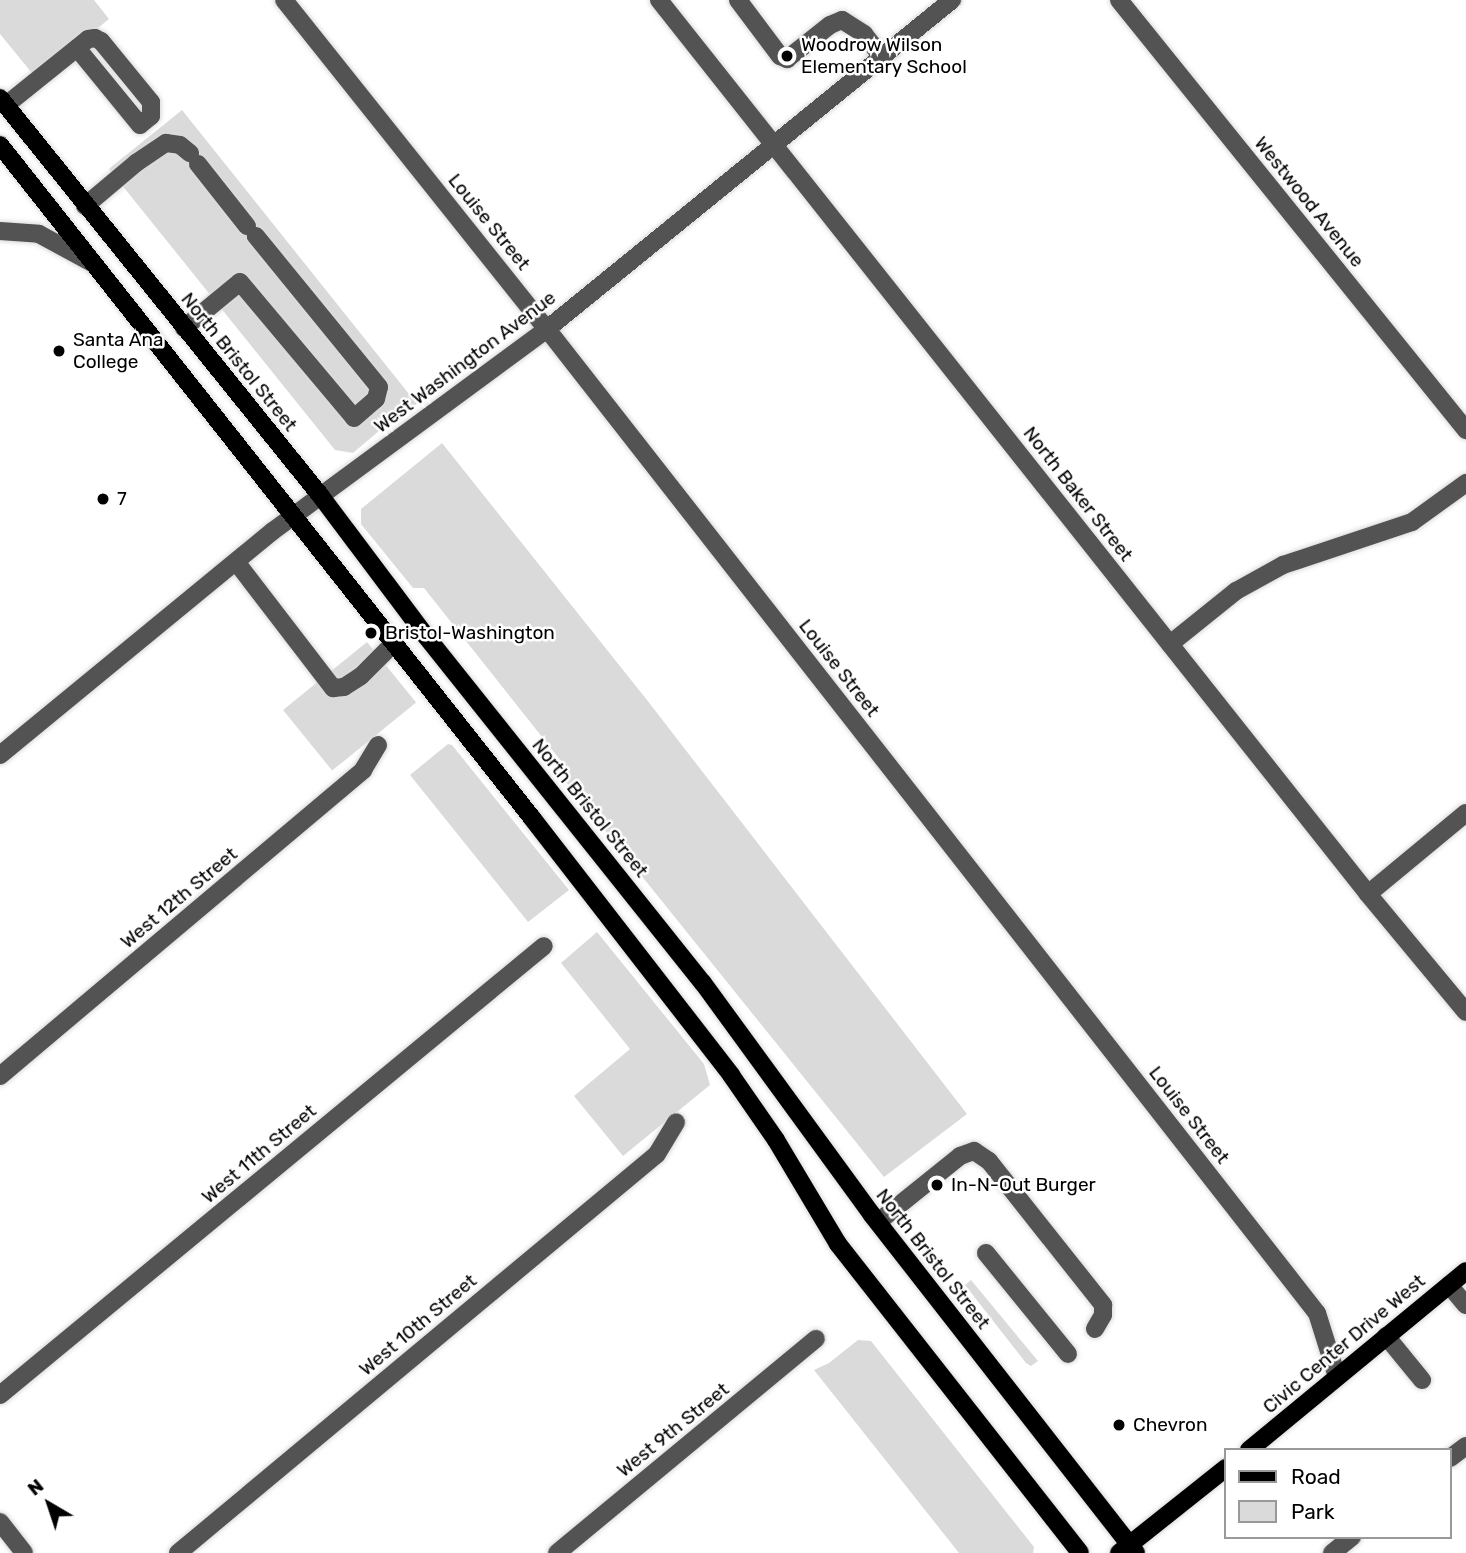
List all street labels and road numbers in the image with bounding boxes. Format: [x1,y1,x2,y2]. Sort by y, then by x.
street label: Westwood Avenue [1249,132,1369,272]
street label: Louise Street [443,169,535,275]
street label: West Washington Avenue [369,286,561,438]
street label: North Bristol Street [176,288,302,436]
street label: North Baker Street [1018,422,1138,566]
street label: Louise Street [794,615,884,721]
street label: North Bristol Street [527,734,653,882]
street label: West 12th Street [116,843,242,953]
street label: Louise Street [1144,1062,1234,1168]
street label: West 11th Street [197,1100,321,1208]
street label: North Bristol Street [871,1184,995,1334]
street label: West 10th Street [355,1269,481,1381]
street label: Civic Center Drive West [1258,1269,1430,1419]
street label: West 9th Street [613,1378,733,1482]

